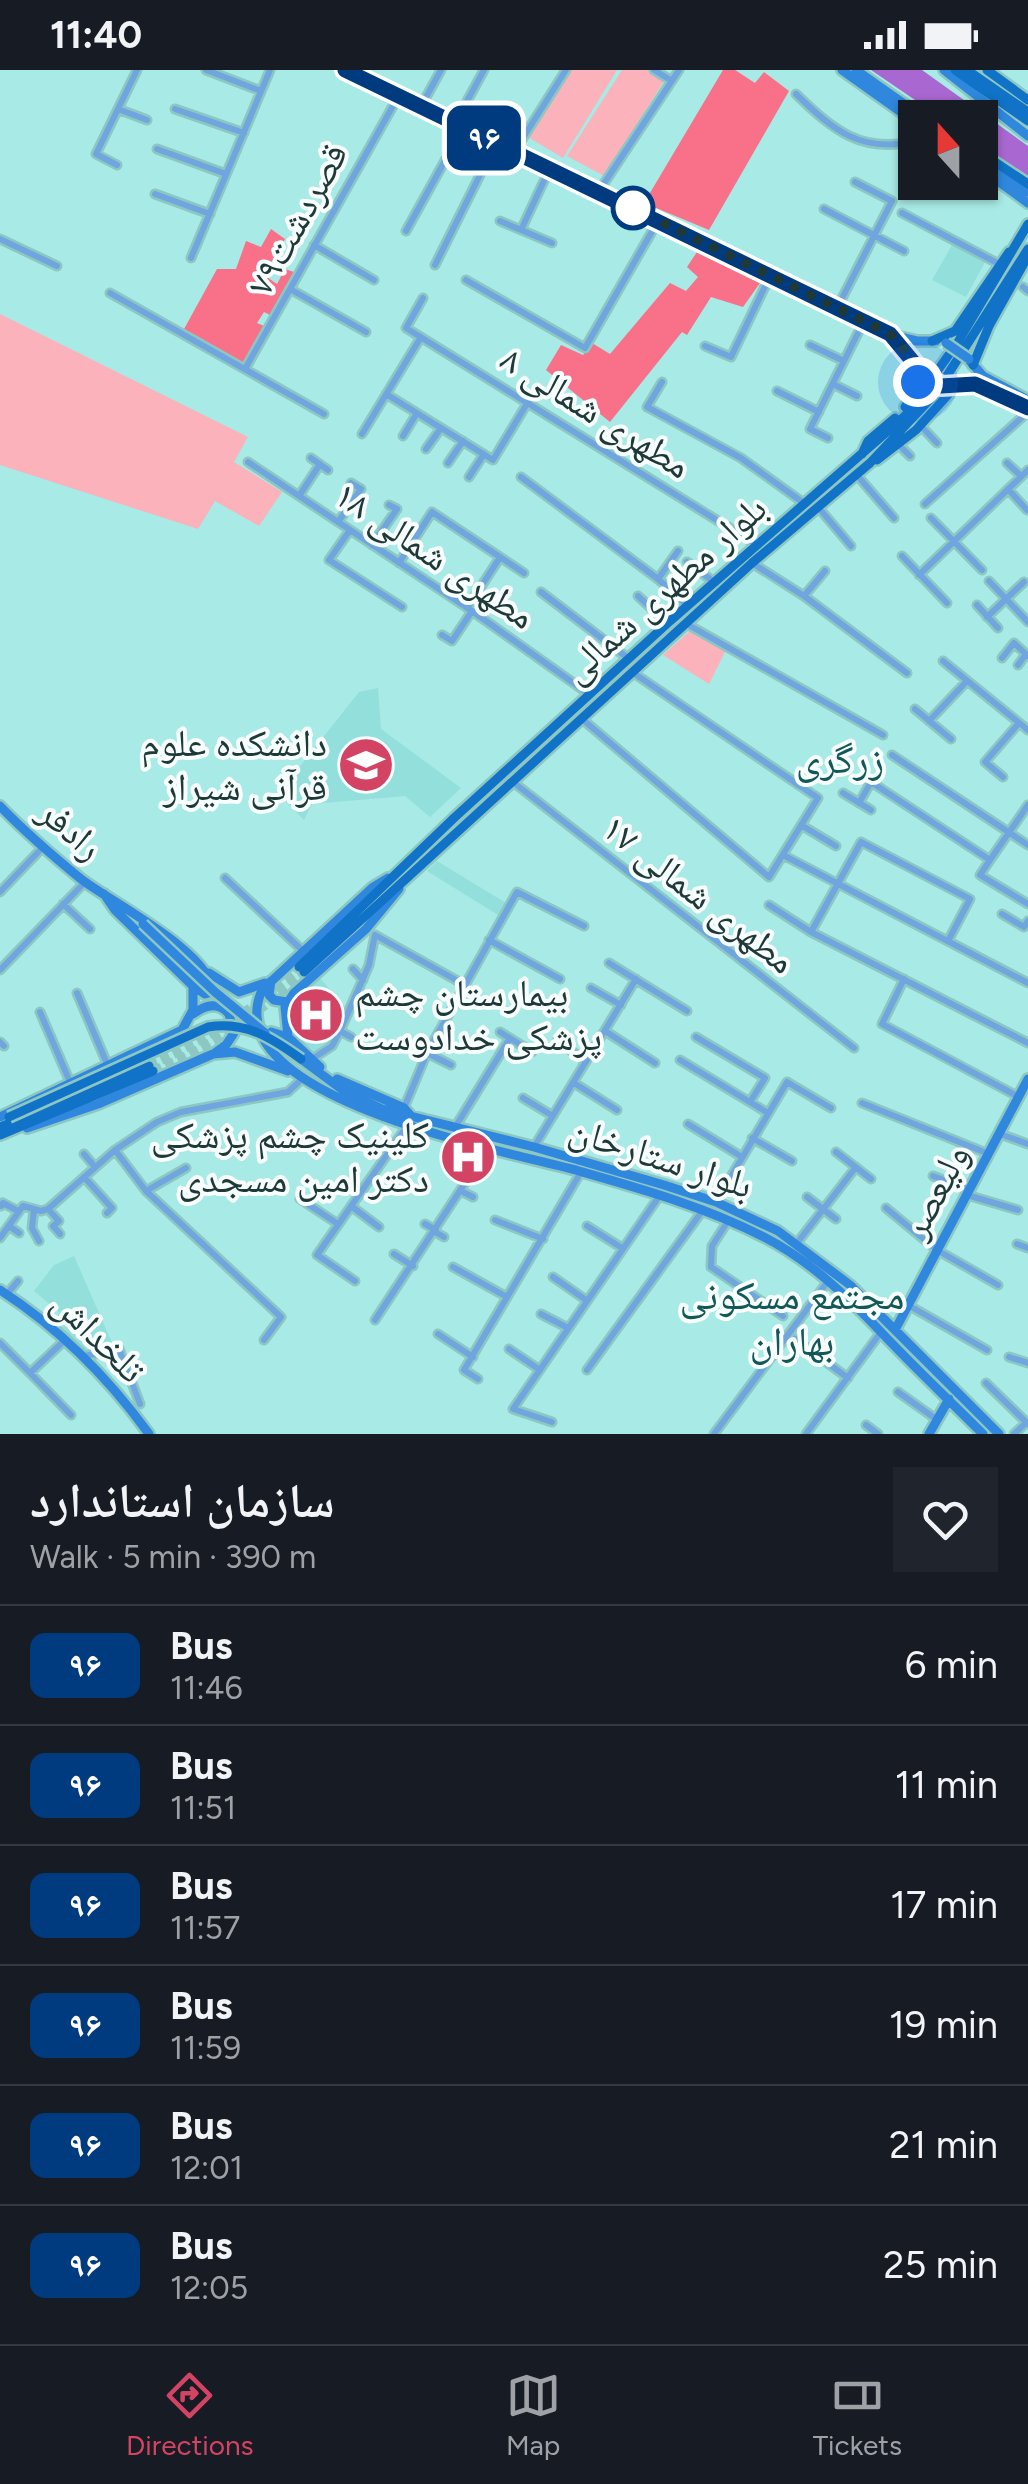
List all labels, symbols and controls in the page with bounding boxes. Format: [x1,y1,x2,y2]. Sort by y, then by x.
text: 11:40 [50,12,142,58]
north arrow [898,100,998,200]
map controls [898,100,998,200]
line badge: ۹۶ [439,106,529,170]
text: ۹۶ [467,117,501,159]
street label: قصردشت۷۹ [236,135,358,303]
unlabelled marker [612,187,654,229]
street label: ۸ مطهری شمالی [493,336,699,488]
your location [893,357,943,407]
street label: ۱۸ مطهری شمالی [326,471,544,639]
street label: بلوار مطهرى شمالى [552,485,776,693]
place label: دانشکده علوم قرآنی شیراز [141,720,327,810]
school or university icon: دانشکده علوم قرآنی شیراز [336,735,396,795]
district label: زرگری [796,735,884,783]
street label: رادفر [28,788,113,870]
street label: ۱۷ مطهری شمالی [593,804,805,984]
place label: بیمارستان چشم پزشکی خدادوست [355,970,602,1060]
hospital icon: بیمارستان چشم پزشکی خدادوست [286,985,346,1045]
street label: بلوار ستارخان [564,1106,758,1208]
place label: کلینیک چشم پزشکی دکتر امین مسجدی [151,1112,429,1202]
hospital icon: کلینیک چشم پزشکی دکتر امین مسجدی [438,1127,498,1187]
street label: ولیعصر [891,1136,979,1247]
district label: مجتمع مسکونی بهاران [679,1271,905,1365]
street label: تلخداش [43,1280,155,1392]
button: heart [893,1467,998,1572]
text: سازمان استاندارد [30,1471,335,1529]
text: Walk · 5 min · 390 m [30,1538,316,1576]
text: Bus [170,1623,233,1669]
text: 6 min [905,1642,998,1688]
text: ۹۶ [68,1644,102,1686]
text: 11:46 [170,1669,243,1707]
text: Bus [170,1743,233,1789]
text: 11 min [895,1762,998,1808]
text: ۹۶ [68,1764,102,1806]
text: 11:51 [170,1789,236,1827]
text: Bus [170,1863,233,1909]
text: 17 min [890,1882,998,1928]
text: ۹۶ [68,1884,102,1926]
text: 11:57 [170,1909,240,1947]
text: Bus [170,1983,233,2029]
text: 19 min [889,2002,998,2048]
text: ۹۶ [68,2004,102,2046]
text: 11:59 [170,2029,241,2067]
text: Bus [170,2103,233,2149]
text: 21 min [889,2122,998,2168]
text: ۹۶ [68,2124,102,2166]
text: 12:01 [170,2149,243,2187]
text: Bus [170,2223,233,2269]
text: 25 min [883,2242,998,2288]
text: ۹۶ [68,2244,102,2286]
text: 12:05 [170,2269,248,2307]
tab: Directions [126,2368,254,2462]
tab: Map [506,2368,561,2462]
tab: Tickets [813,2368,902,2462]

